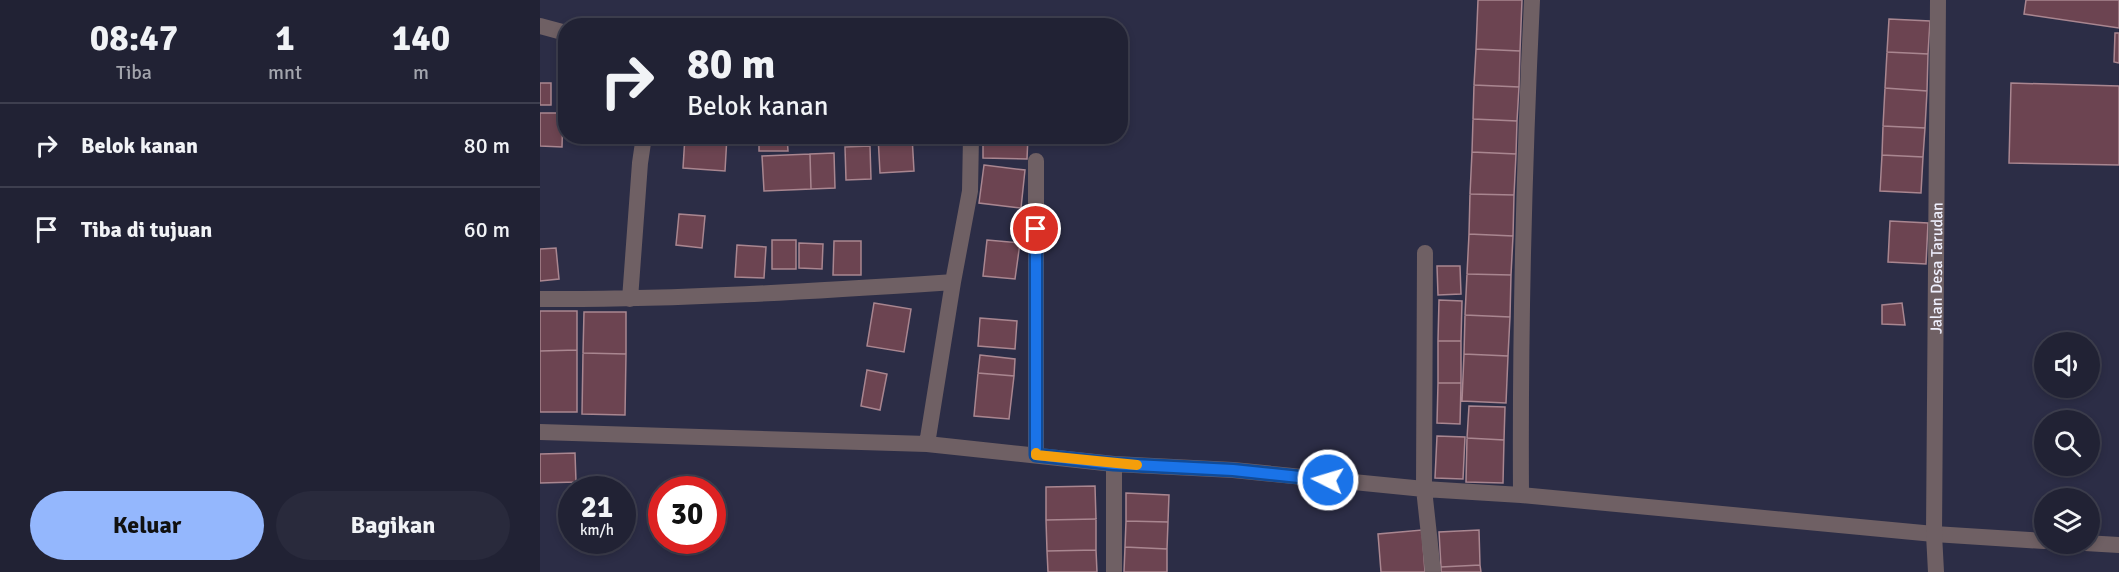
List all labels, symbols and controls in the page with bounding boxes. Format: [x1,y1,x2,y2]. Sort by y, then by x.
text: 08:47 [90,16,178,61]
text: 1 [275,16,295,61]
text: 140 [392,16,450,61]
text: 80 m [687,39,776,90]
icon: right [588,42,666,120]
text: Tiba [116,60,152,85]
text: mnt [268,60,302,85]
text: m [413,60,429,85]
text: Belok kanan [687,90,828,123]
icon: right [30,129,63,162]
text: Belok kanan [81,132,198,159]
text: 80 m [464,132,510,159]
street label: Jalan Desa Tarudan [1926,202,1947,334]
pin [1010,203,1061,254]
icon: arrive [1019,212,1052,245]
icon: arrive [30,213,63,246]
text: Tiba di tujuan [81,216,212,243]
text: 60 m [464,216,510,243]
map controls [2034,332,2100,554]
button: sound [2034,332,2100,398]
button: search [2034,410,2100,476]
position arrow [1296,448,1360,512]
speed limit sign: 30 [648,476,726,554]
button: layers [2034,488,2100,554]
text: 21 [581,489,613,526]
button: Keluar [30,491,264,560]
button: Bagikan [276,491,510,560]
text: km/h [580,521,614,539]

